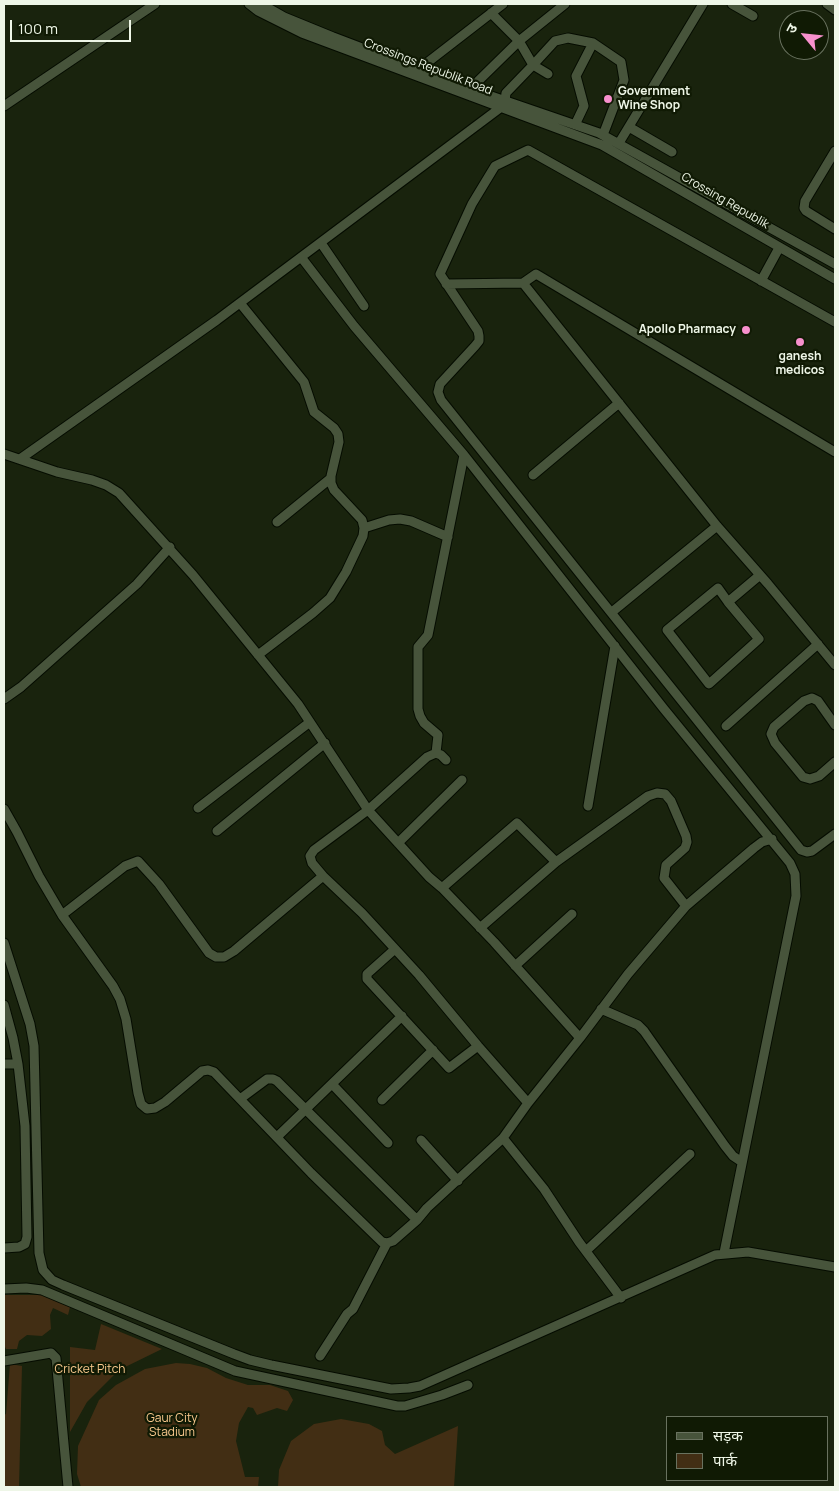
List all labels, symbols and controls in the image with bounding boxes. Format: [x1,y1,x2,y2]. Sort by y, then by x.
scale bar [12,10,134,42]
north arrow [779,10,829,60]
text: 100 m [18,18,58,39]
text: उ [781,20,802,36]
street label: Crossings Republik Road [362,36,494,98]
place label: Government Wine Shop [618,85,690,113]
marker: Government Wine Shop [602,93,614,105]
street label: Crossing Republik [678,170,772,232]
place label: Apollo Pharmacy [639,323,736,337]
marker: Apollo Pharmacy [740,324,752,336]
marker: ganesh medicos [794,336,806,348]
place label: ganesh medicos [775,350,825,378]
park label: Cricket Pitch [55,1363,125,1377]
park label: Gaur City Stadium [146,1412,198,1440]
legend [666,1416,829,1481]
text: सड़क [713,1425,743,1446]
text: पार्क [713,1450,737,1471]

